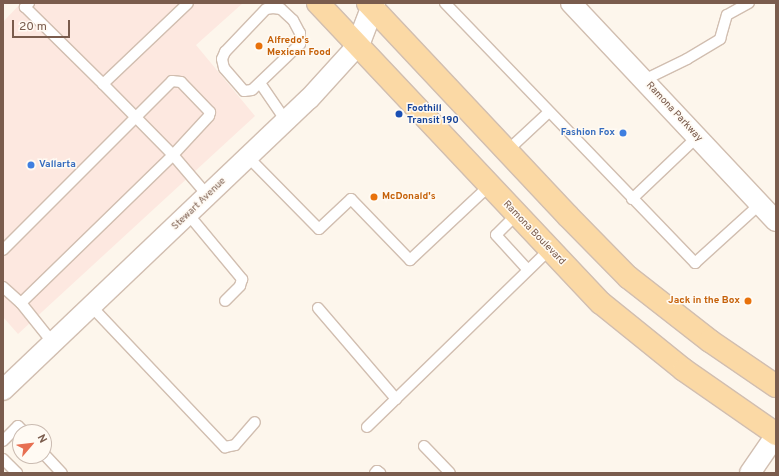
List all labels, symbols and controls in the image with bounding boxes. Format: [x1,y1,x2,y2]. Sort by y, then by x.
scale bar [14,12,72,38]
text: 20 m [19,19,47,35]
place label: Alfredo's Mexican Food [267,34,331,58]
marker: Alfredo's Mexican Food [254,41,264,51]
street label: Ramona Parkway [643,80,705,144]
place label: Foothill Transit 190 [407,102,459,126]
marker: Foothill Transit 190 [394,109,404,119]
place label: Fashion Fox [561,127,615,139]
marker: Fashion Fox [618,128,628,138]
place label: Vallarta [39,159,76,171]
marker: Vallarta [26,160,36,170]
street label: Stewart Avenue [169,175,229,233]
place label: McDonald's [382,191,436,203]
marker: McDonald's [369,192,379,202]
street label: Ramona Boulevard [500,198,568,268]
place label: Jack in the Box [668,295,740,307]
marker: Jack in the Box [743,296,753,306]
north arrow [12,424,52,464]
text: N [34,432,50,446]

